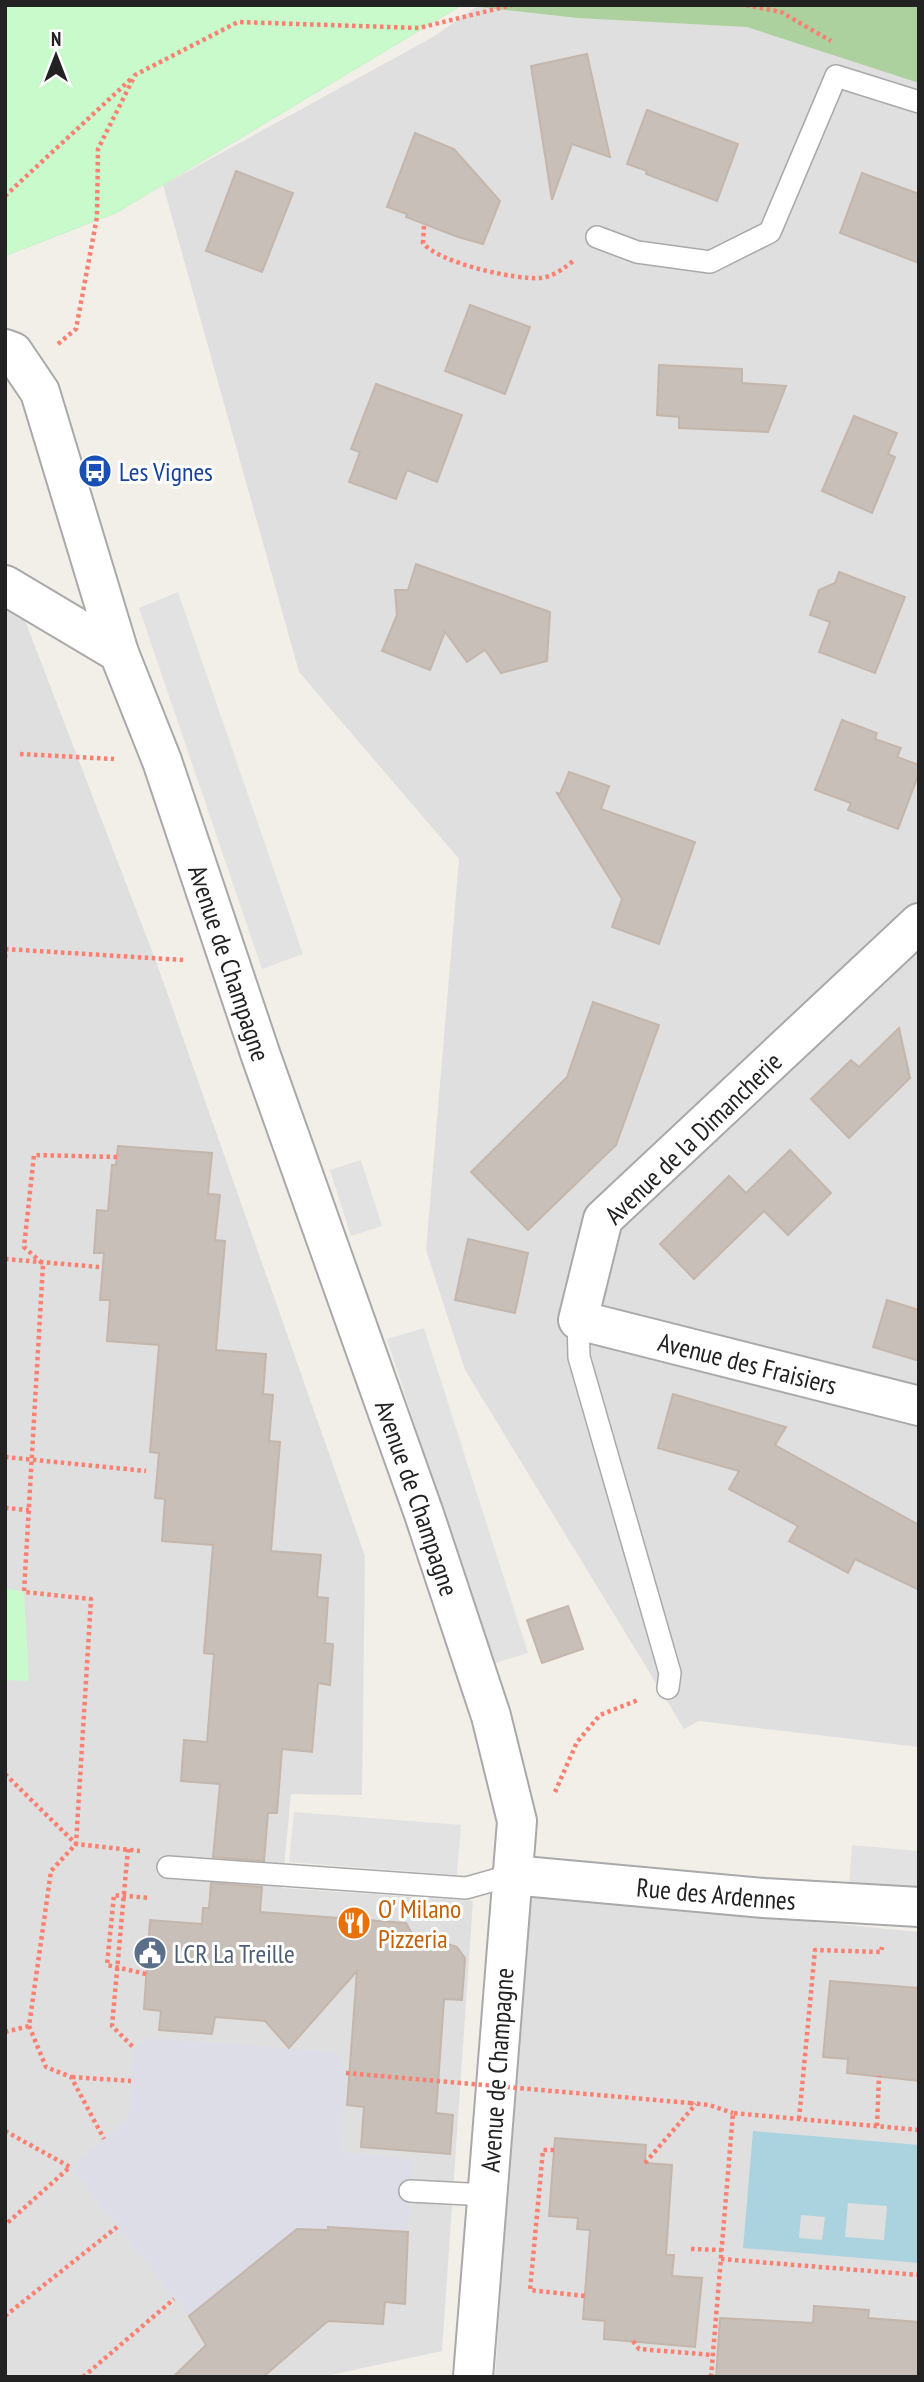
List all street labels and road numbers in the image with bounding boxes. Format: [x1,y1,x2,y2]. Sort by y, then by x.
street label: Avenue de Champagne [182,861,278,1065]
street label: Avenue de la Dimancherie [597,1045,789,1231]
street label: Avenue des Fraisiers [655,1324,840,1401]
street label: Avenue de Champagne [368,1396,466,1600]
street label: Rue des Ardennes [635,1870,797,1916]
street label: Avenue de Champagne [473,1967,521,2173]

